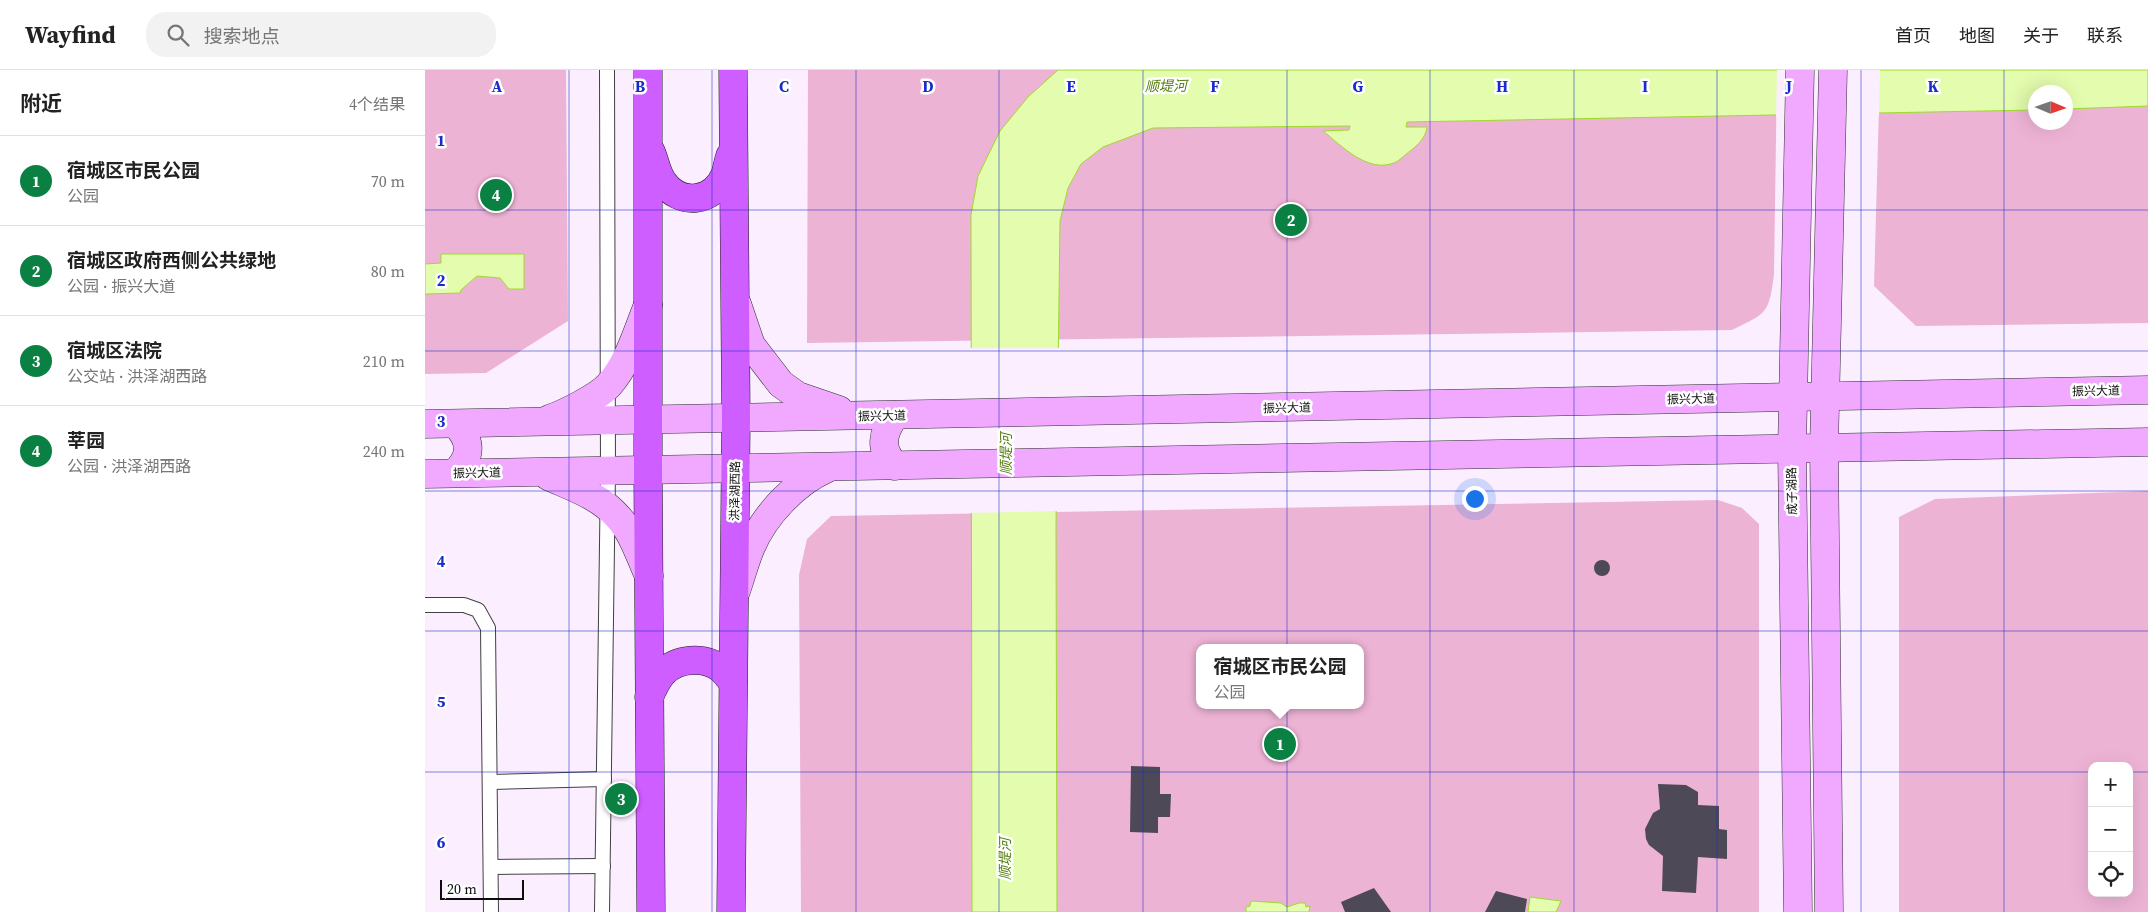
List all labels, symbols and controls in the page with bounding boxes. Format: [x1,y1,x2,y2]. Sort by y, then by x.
search box [146,12,496,57]
text: Wayfind [25,18,116,51]
icon: search [164,21,192,49]
text: 搜索地点 [204,23,280,49]
text: 首页 [1895,23,1931,48]
text: 地图 [1959,23,1995,48]
text: 关于 [2023,23,2059,48]
text: 联系 [2087,23,2123,48]
text: A [492,75,503,97]
text: B [635,75,646,97]
text: C [779,75,789,97]
text: D [922,75,934,97]
text: E [1066,75,1076,97]
text: F [1210,75,1220,97]
text: G [1353,75,1364,97]
text: H [1496,75,1508,97]
text: I [1642,75,1648,97]
text: J [1785,75,1792,97]
text: K [1927,75,1939,97]
water label: 顺堤河 [1145,76,1190,96]
north arrow [2028,85,2073,130]
text: 附近 [20,89,62,118]
text: 4个结果 [349,93,405,115]
text: 1 [437,129,445,151]
text: 宿城区市民公园 [67,157,200,183]
text: 1 [32,170,40,192]
text: 70 m [371,170,405,192]
pin: 4 [480,176,512,214]
text: 公园 [67,185,99,207]
pin: 2 [1275,201,1307,239]
text: 宿城区政府西侧公共绿地 [67,247,276,273]
text: 2 [32,260,40,282]
text: 80 m [371,260,405,282]
text: 2 [437,269,446,291]
text: 公园 · 振兴大道 [67,275,175,297]
text: 宿城区法院 [67,337,162,363]
text: 3 [32,350,40,372]
text: 210 m [363,350,405,372]
text: 公交站 · 洪泽湖西路 [67,365,207,387]
street label: 振兴大道 [2072,383,2120,399]
street label: 振兴大道 [1667,391,1715,407]
street label: 振兴大道 [1263,400,1311,416]
street label: 振兴大道 [858,408,906,424]
text: 3 [437,410,446,432]
text: 莘园 [67,427,105,453]
water label: 顺堤河 [996,430,1016,475]
text: 4 [32,440,40,462]
text: 240 m [363,440,405,462]
text: 公园 · 洪泽湖西路 [67,455,191,477]
street label: 洪泽湖西路 [726,461,744,521]
street label: 振兴大道 [453,465,501,481]
street label: 成子湖路 [1784,467,1800,515]
your location [1462,486,1488,512]
text: 4 [437,550,446,572]
popup [1196,644,1364,709]
text: 宿城区市民公园 [1213,653,1347,679]
text: 公园 [1213,681,1246,703]
text: 5 [437,690,446,712]
pin: 1 [1264,725,1296,763]
map controls [2088,762,2133,897]
button: + [2088,762,2133,807]
pin: 3 [605,780,637,818]
button: − [2088,807,2133,852]
text: 6 [437,831,446,853]
water label: 顺堤河 [995,835,1015,880]
button: locate [2088,852,2133,897]
scale bar [440,877,524,900]
text: 20 m [447,879,477,899]

